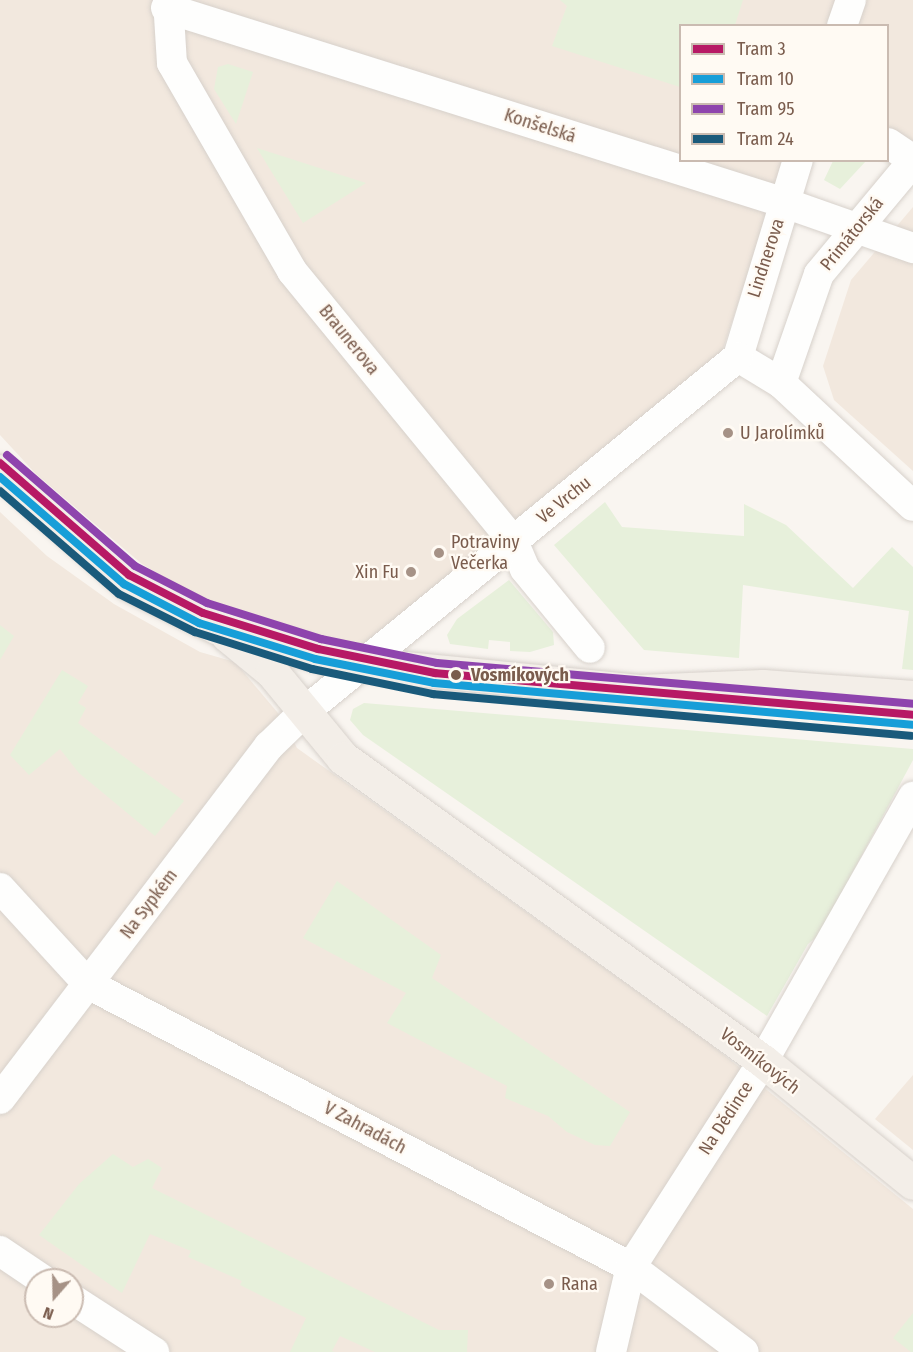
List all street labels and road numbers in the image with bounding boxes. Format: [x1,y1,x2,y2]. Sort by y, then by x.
street label: Konšelská [501,104,579,148]
street label: Primátorská [816,193,888,275]
street label: Lindnerova [743,216,789,300]
street label: Braunerova [314,301,384,379]
street label: Ve Vrchu [533,472,595,528]
street label: Na Sypkém [116,865,182,943]
street label: Vosmíkových [716,1023,804,1099]
street label: Na Dědince [694,1077,758,1159]
street label: V Zahradách [320,1097,410,1159]

